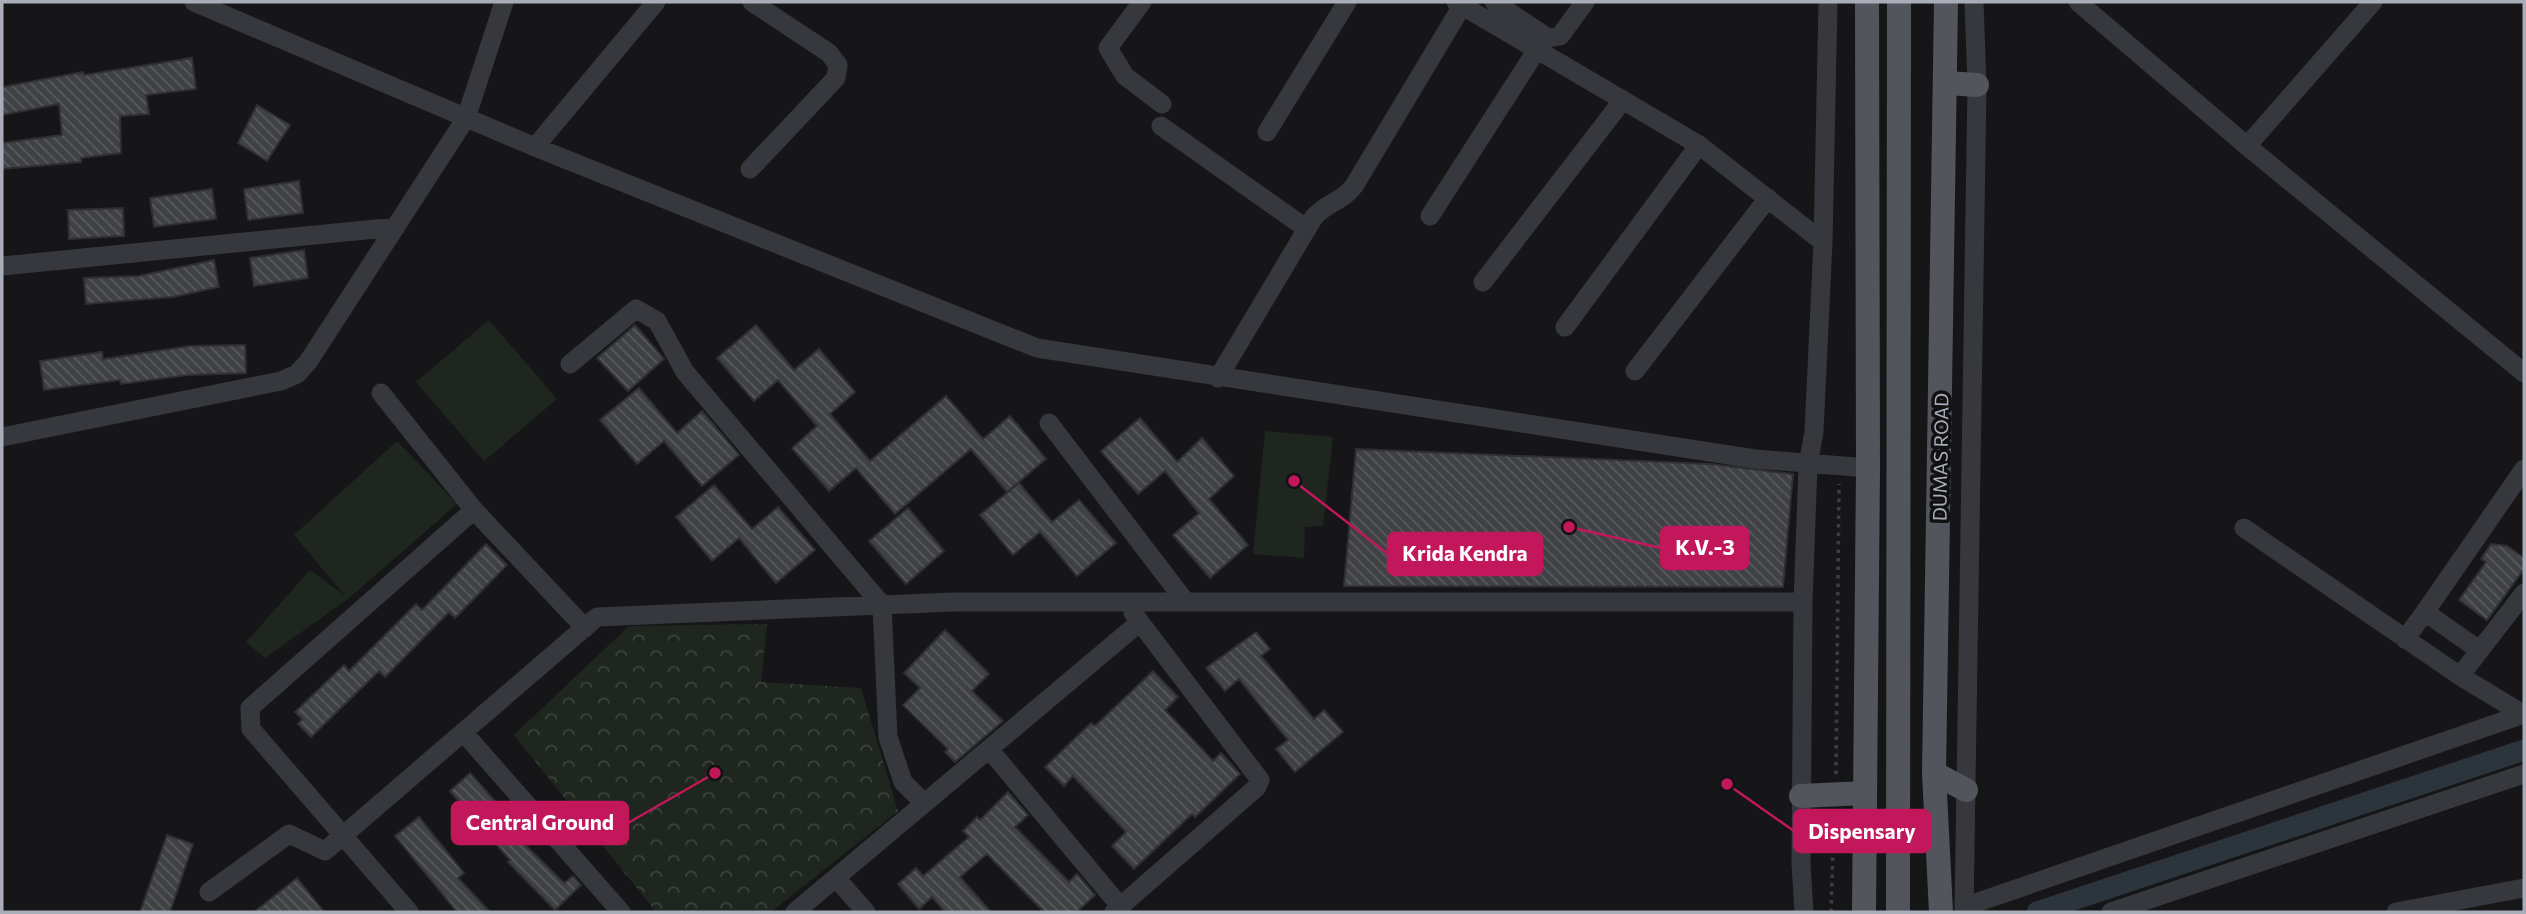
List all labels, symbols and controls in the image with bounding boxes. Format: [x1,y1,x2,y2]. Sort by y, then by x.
street label: DUMAS ROAD [1927,393,1953,521]
callout: K.V.-3 [1661,527,1748,569]
callout: Krida Kendra [1388,533,1542,575]
text: K.V.-3 [1675,534,1735,559]
text: Krida Kendra [1402,540,1528,565]
callout: Central Ground [452,802,628,844]
text: Central Ground [466,809,614,834]
callout: Dispensary [1794,810,1930,852]
text: Dispensary [1808,818,1916,843]

